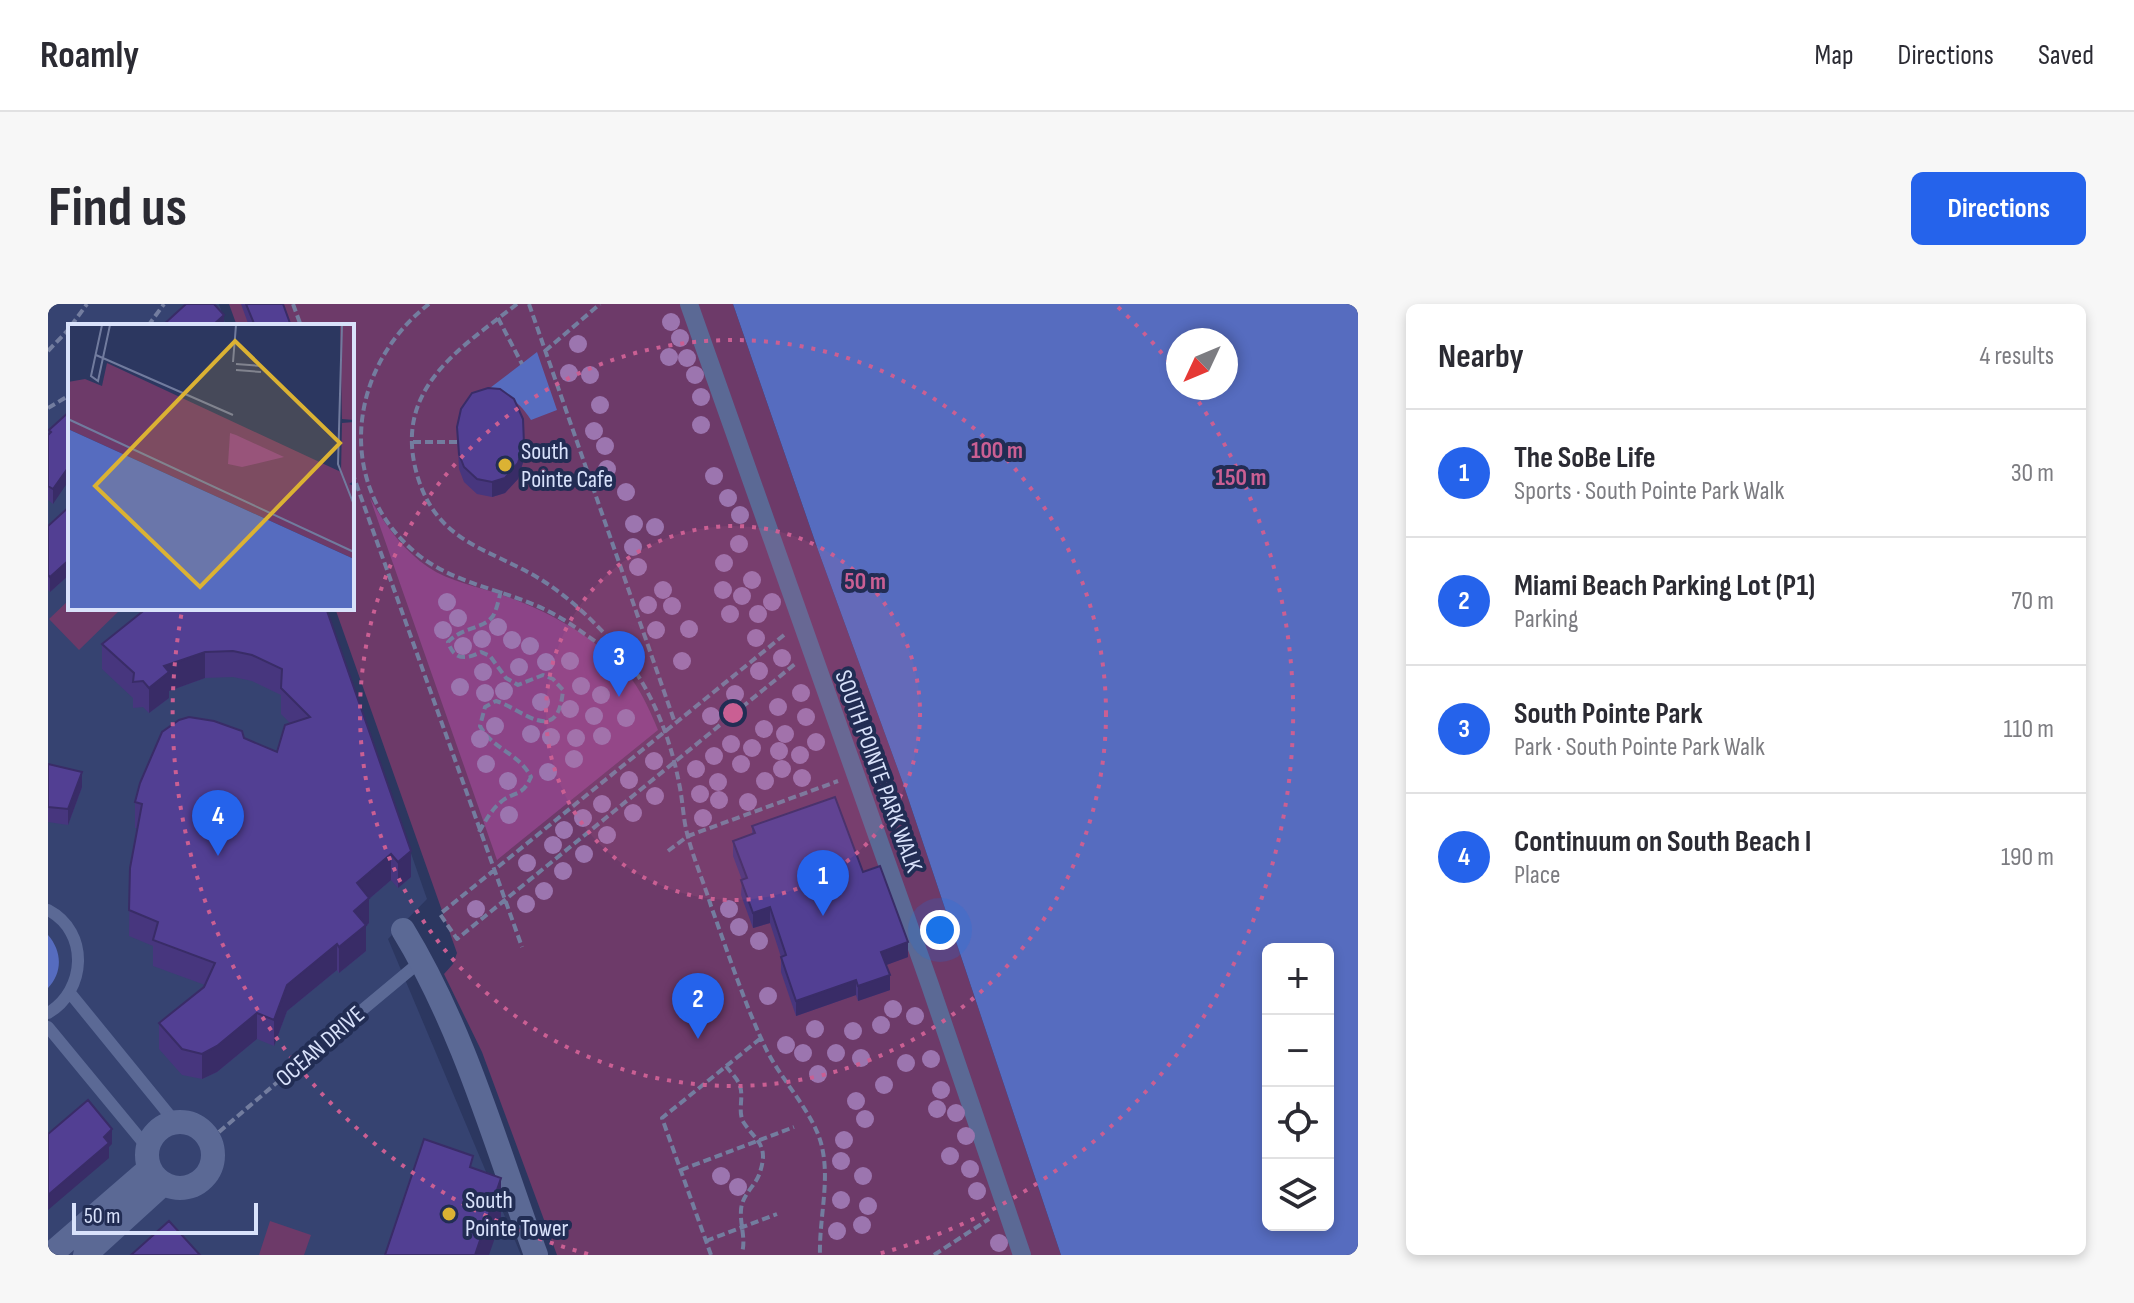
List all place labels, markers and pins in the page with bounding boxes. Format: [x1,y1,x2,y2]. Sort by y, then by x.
place label: South Pointe Cafe [521,437,613,494]
marker: South Pointe Cafe [496,456,514,474]
pin: 3 [593,631,645,697]
centre of rings [719,699,747,727]
pin: 4 [192,790,244,856]
pin: 1 [797,850,849,916]
pin: 2 [672,973,724,1039]
place label: South Pointe Tower [465,1186,569,1243]
marker: South Pointe Tower [440,1205,458,1223]

